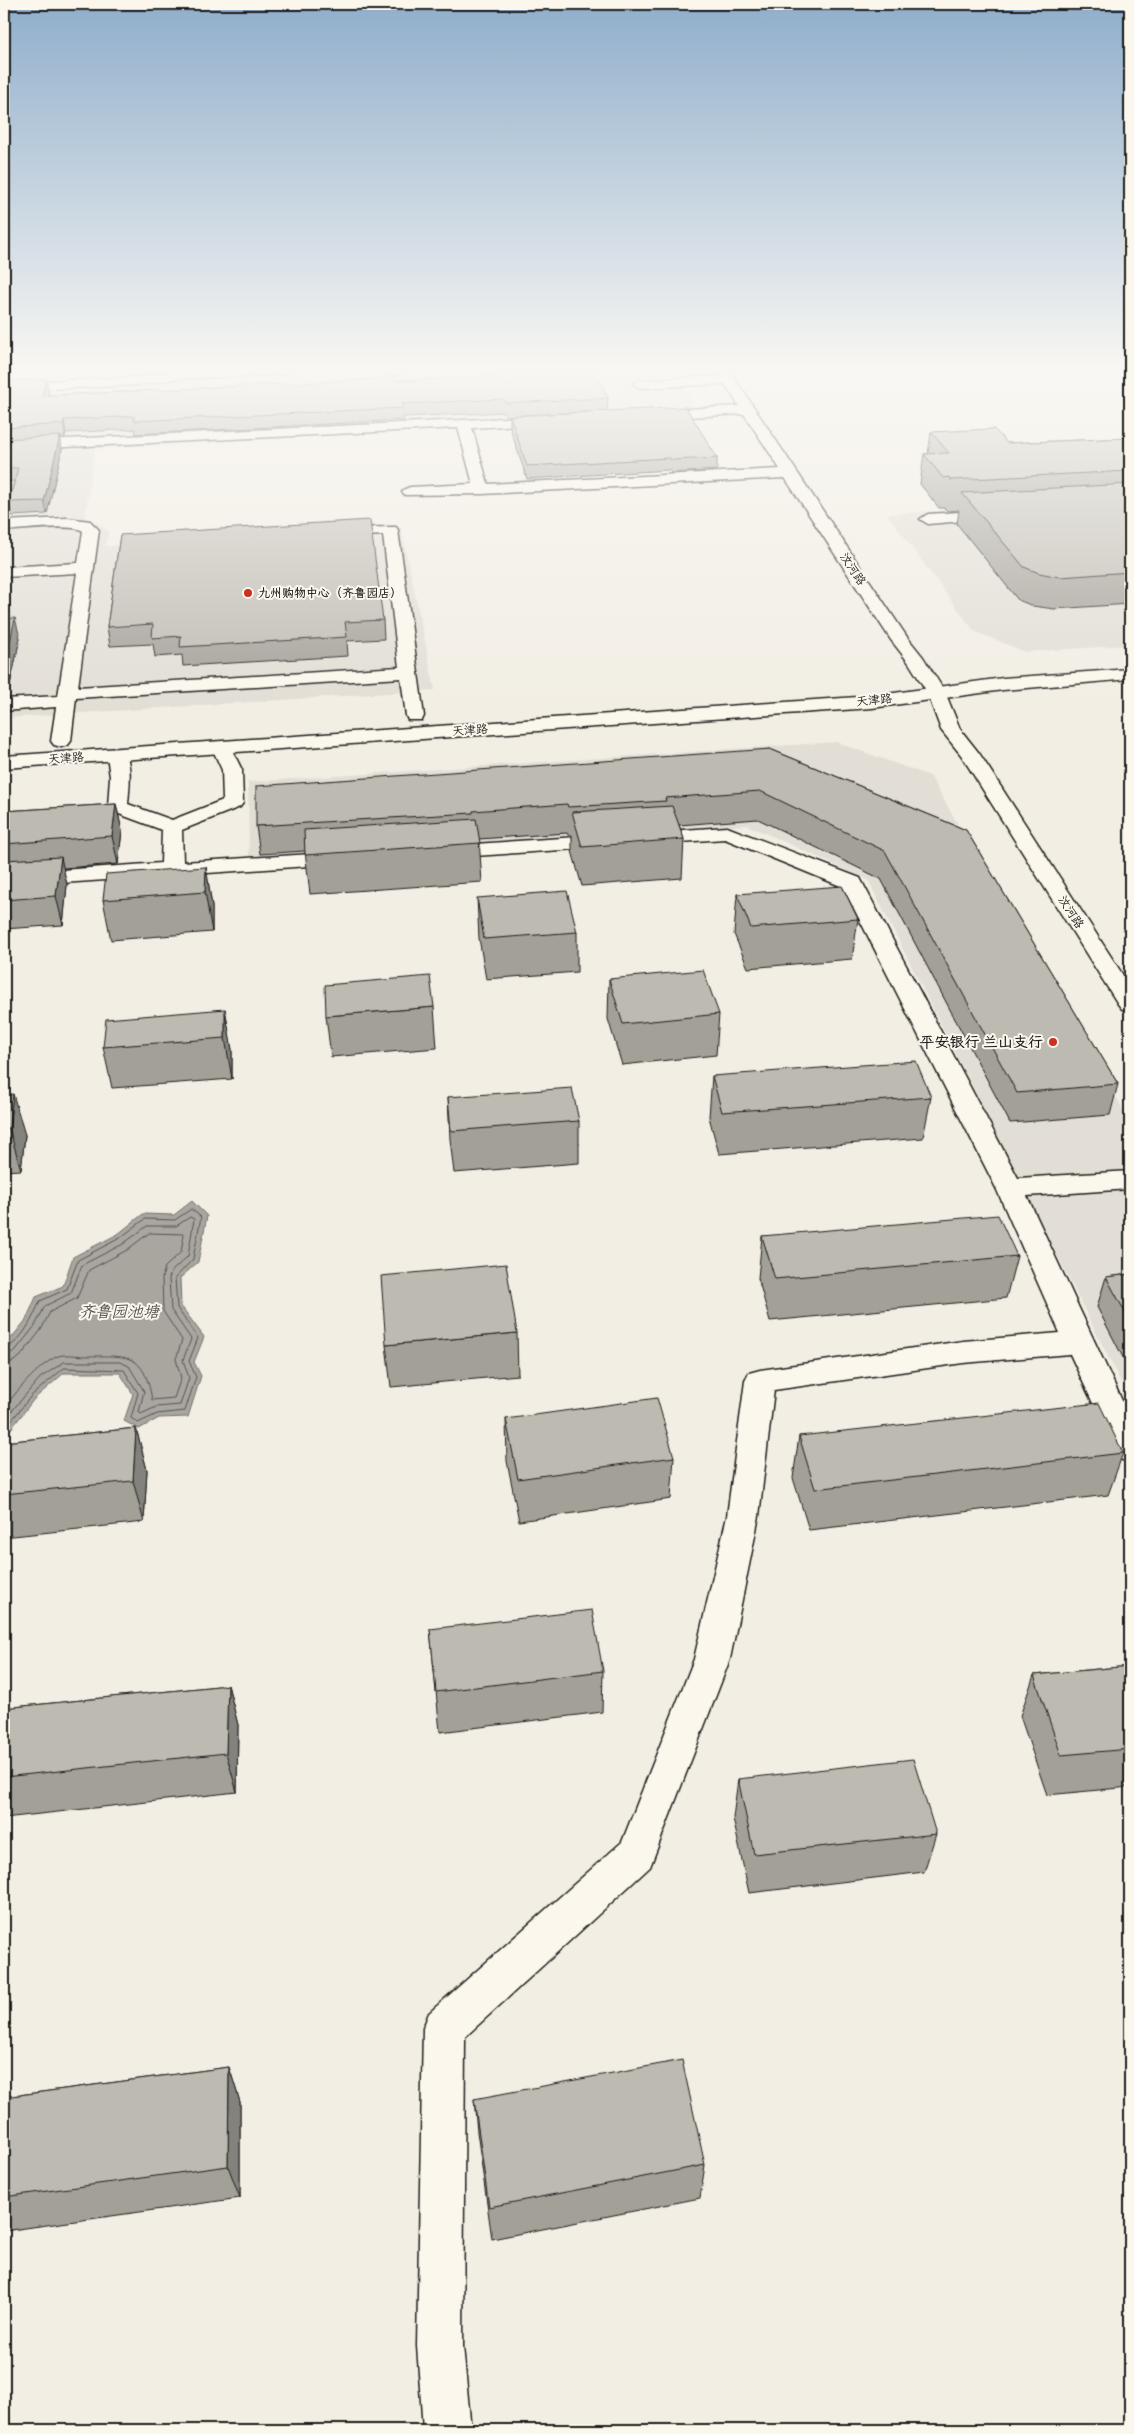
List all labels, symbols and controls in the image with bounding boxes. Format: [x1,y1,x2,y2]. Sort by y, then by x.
street label: 汶河路 [836,549,871,588]
place label: 九州购物中心（齐鲁园店） [258,584,402,601]
marker: 九州购物中心（齐鲁园店） [242,587,254,599]
street label: 天津路 [855,689,893,710]
street label: 天津路 [451,720,489,739]
street label: 天津路 [47,748,85,767]
street label: 汶河路 [1054,892,1088,931]
place label: 平安银行 兰山支行 [920,1031,1043,1052]
marker: 平安银行 兰山支行 [1047,1036,1059,1048]
water label: 齐鲁园池塘 [79,1300,161,1322]

